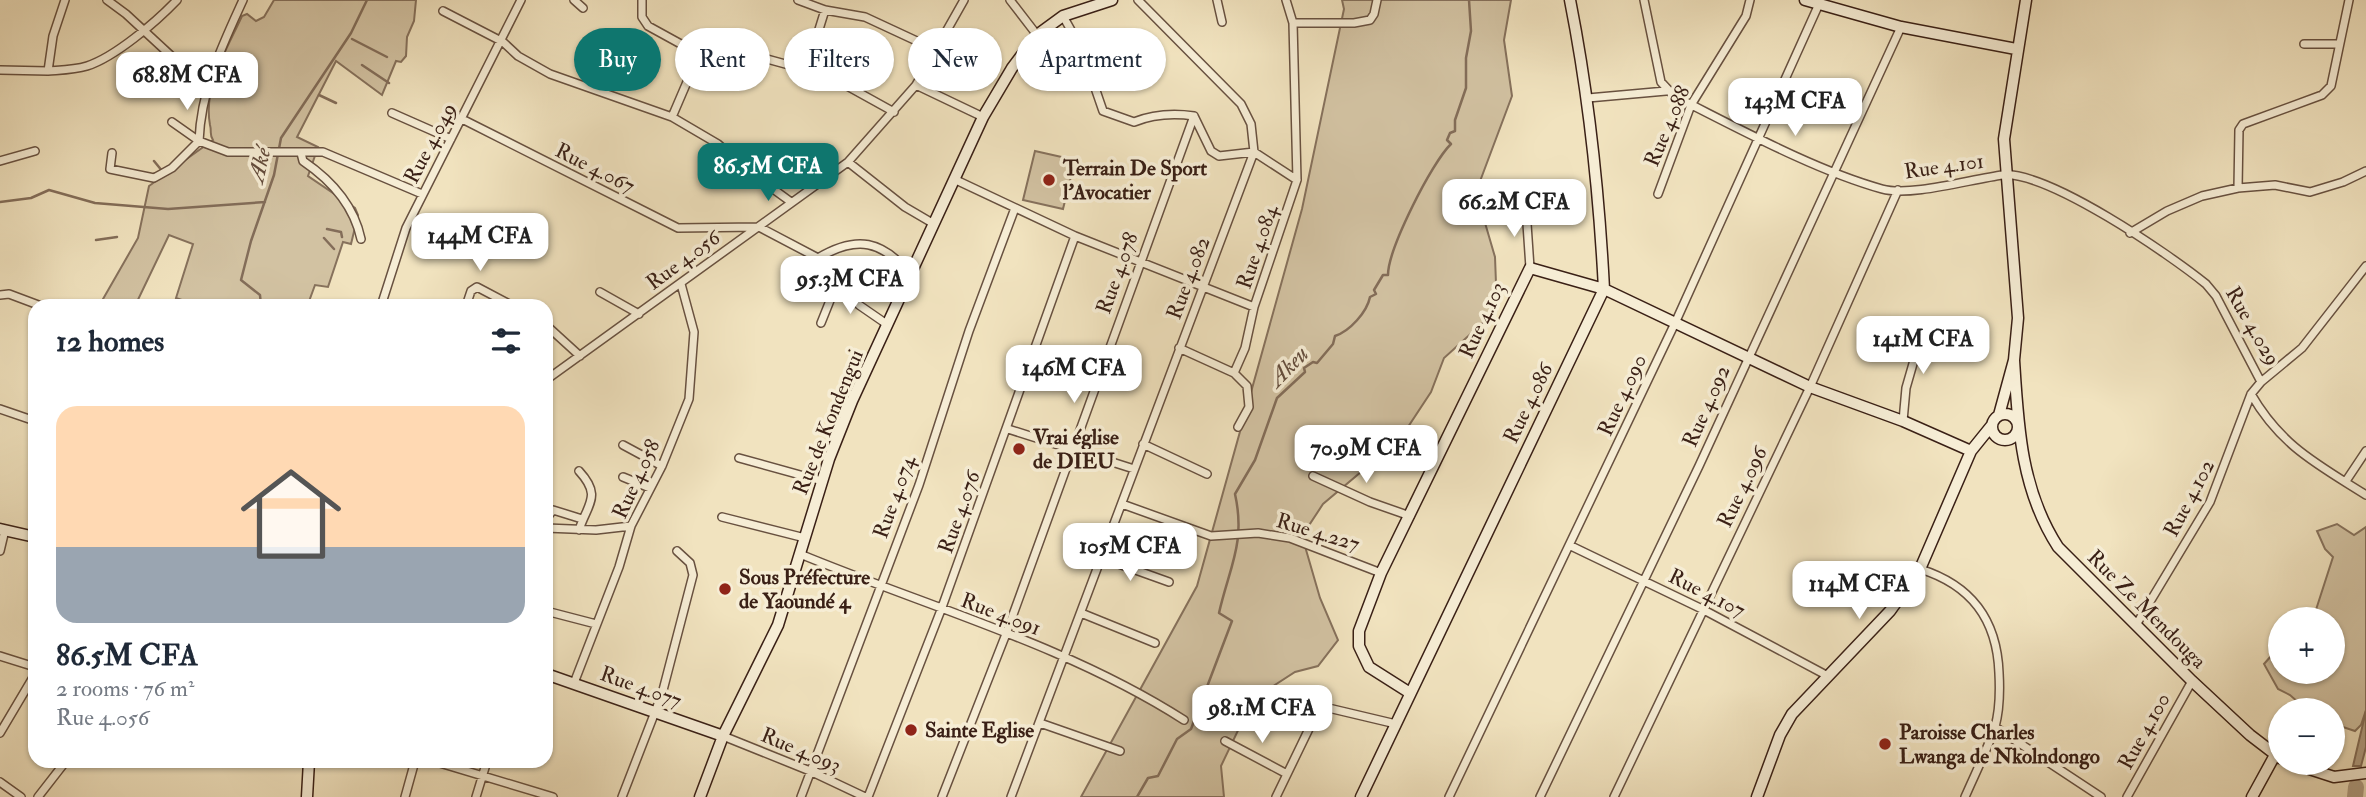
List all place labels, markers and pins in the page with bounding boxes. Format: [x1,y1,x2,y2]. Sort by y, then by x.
pin: 68.8M CFA [107,52,267,112]
pin: 143M CFA [1723,78,1867,138]
pin: 86.5M CFA [688,144,848,203]
place label: Terrain De Sport l'Avocatier [1062,155,1207,206]
marker: Terrain De Sport l'Avocatier [1041,172,1057,188]
pin: 66.2M CFA [1434,180,1594,239]
pin: 144M CFA [408,214,552,273]
pin: 95.3M CFA [770,256,930,316]
pin: 141M CFA [1851,316,1995,376]
pin: 146M CFA [1002,346,1146,405]
place label: Vrai église de DIEU [1032,424,1119,475]
pin: 70.9M CFA [1286,426,1446,485]
marker: Vrai église de DIEU [1011,441,1027,457]
pin: 105M CFA [1058,524,1202,583]
pin: 114M CFA [1787,562,1931,621]
place label: Sous Préfecture de Yaoundé 4 [739,564,870,615]
marker: Sous Préfecture de Yaoundé 4 [717,581,733,597]
pin: 98.1M CFA [1182,686,1342,745]
place label: Sainte Eglise [925,717,1034,744]
place label: Paroisse Charles Lwanga de Nkolndongo [1899,719,2100,770]
marker: Sainte Eglise [903,722,919,738]
marker: Paroisse Charles Lwanga de Nkolndongo [1877,736,1893,752]

